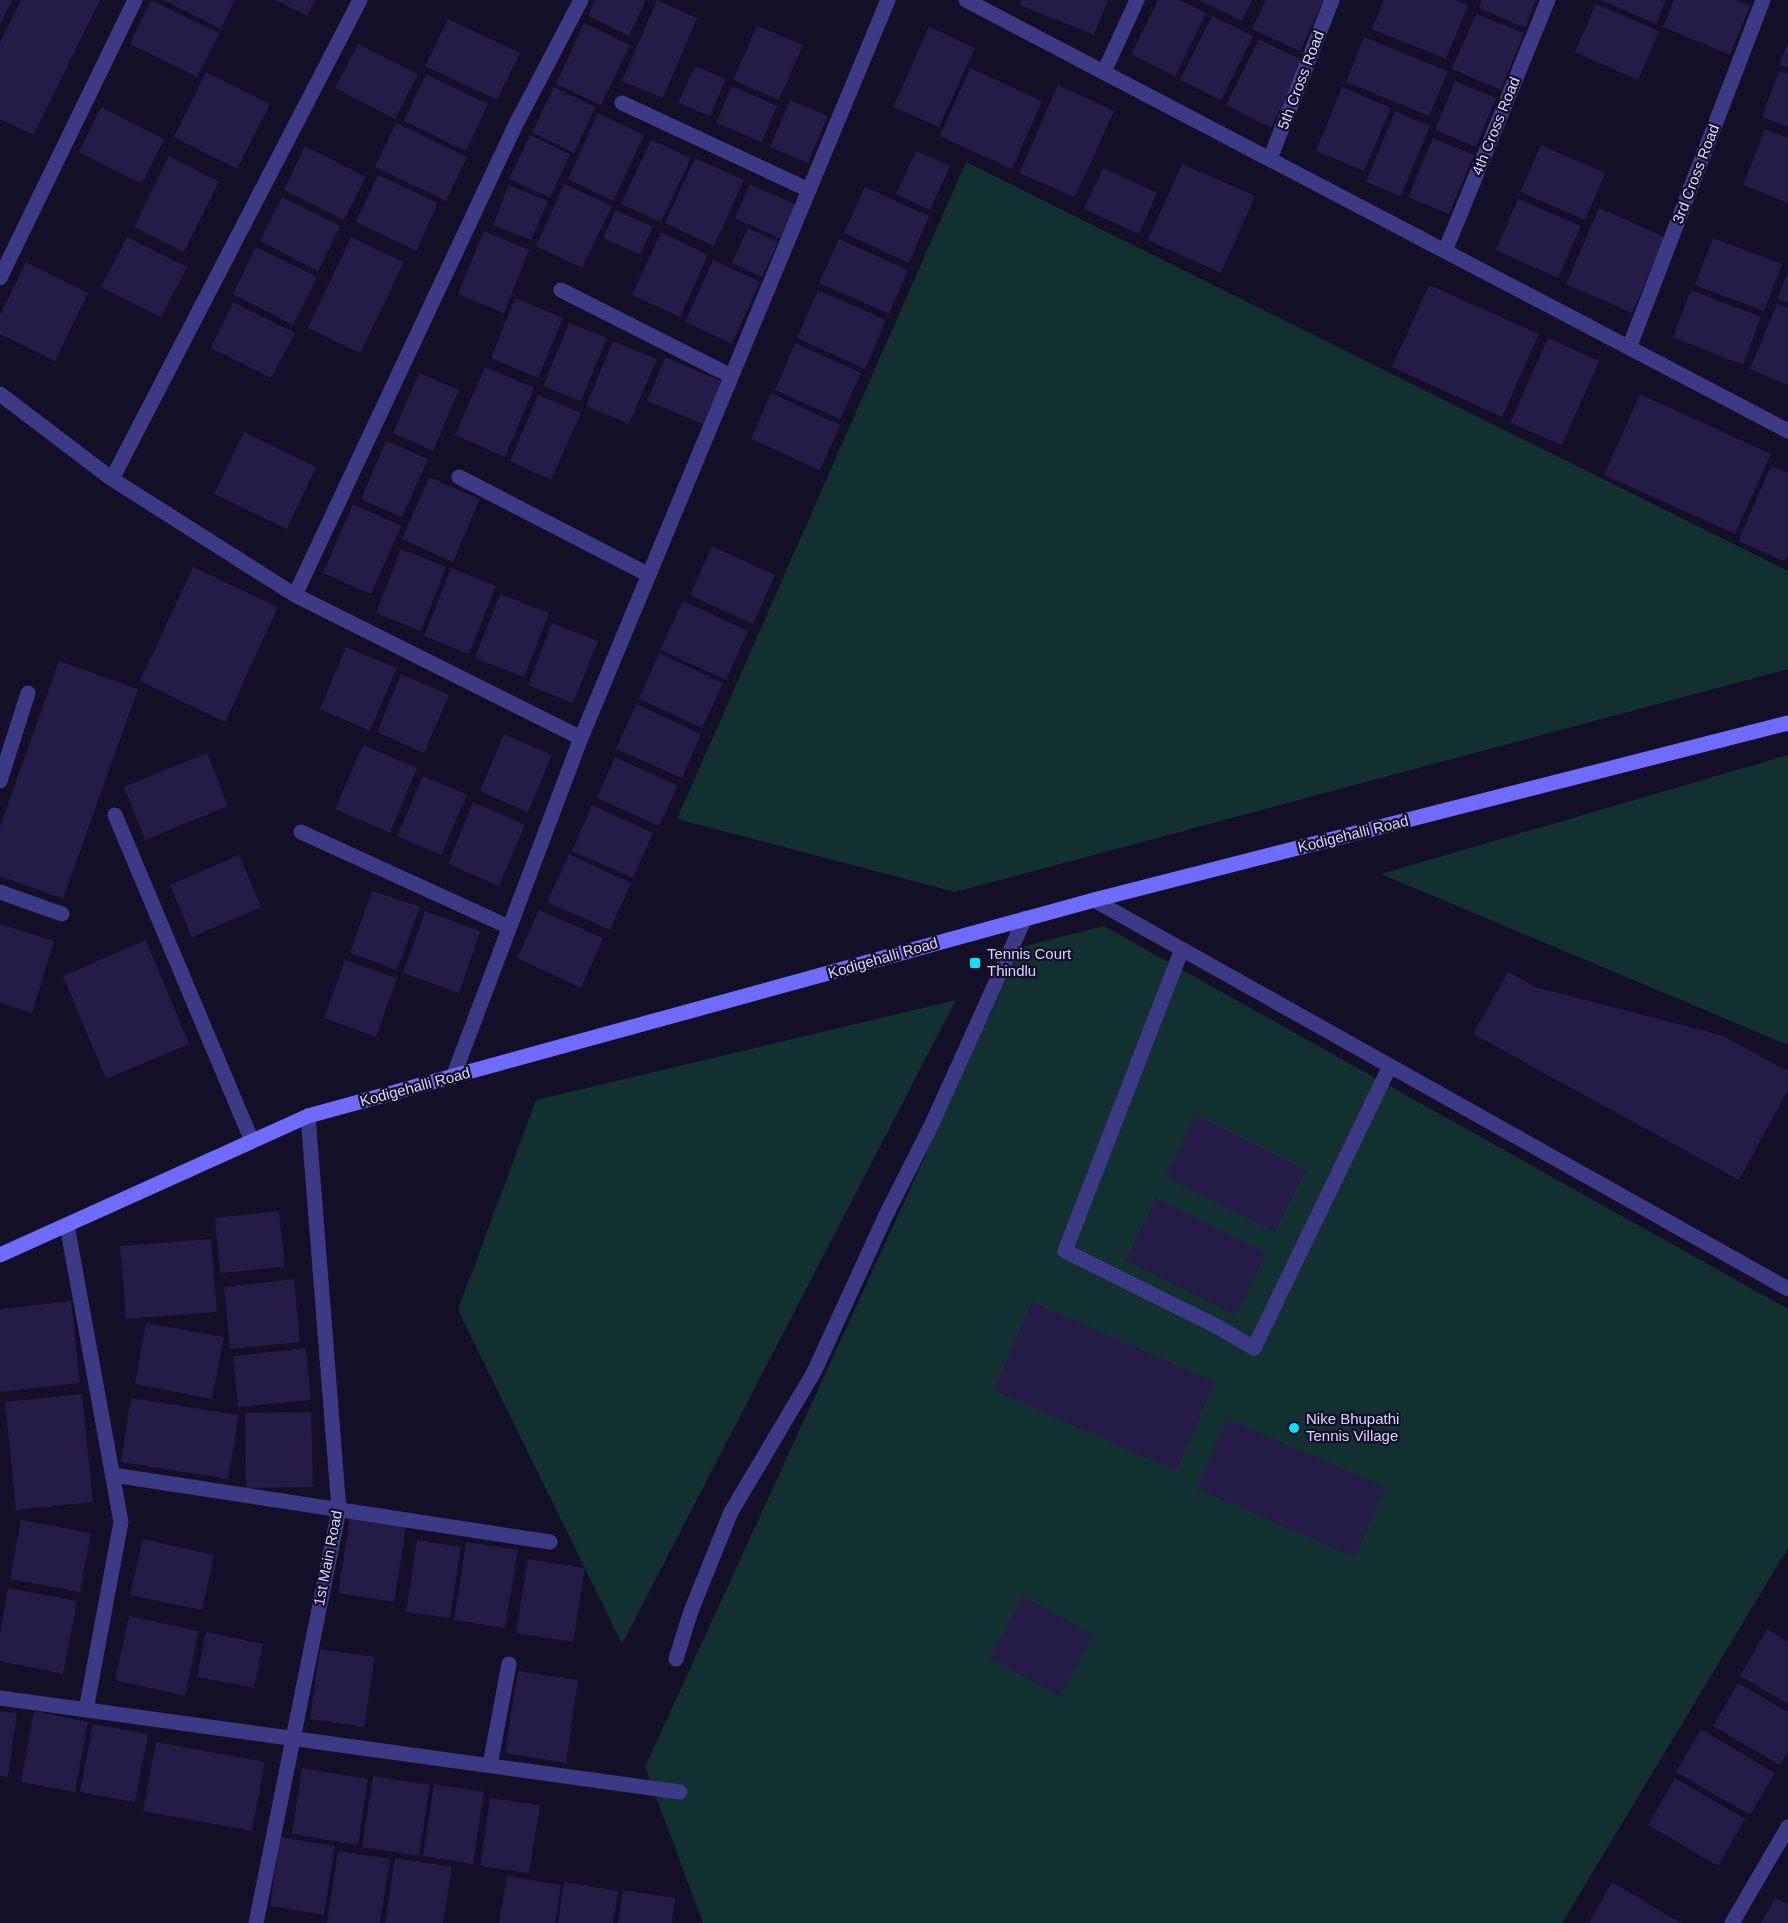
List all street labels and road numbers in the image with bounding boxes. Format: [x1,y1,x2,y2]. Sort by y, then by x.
street label: 5th Cross Road [1274,28,1327,132]
street label: 4th Cross Road [1468,74,1523,177]
street label: 3rd Cross Road [1669,122,1722,226]
street label: Kodigehalli Road [1296,812,1410,855]
street label: Kodigehalli Road [826,934,940,981]
street label: Kodigehalli Road [358,1064,472,1109]
street label: 1st Main Road [310,1509,345,1607]

